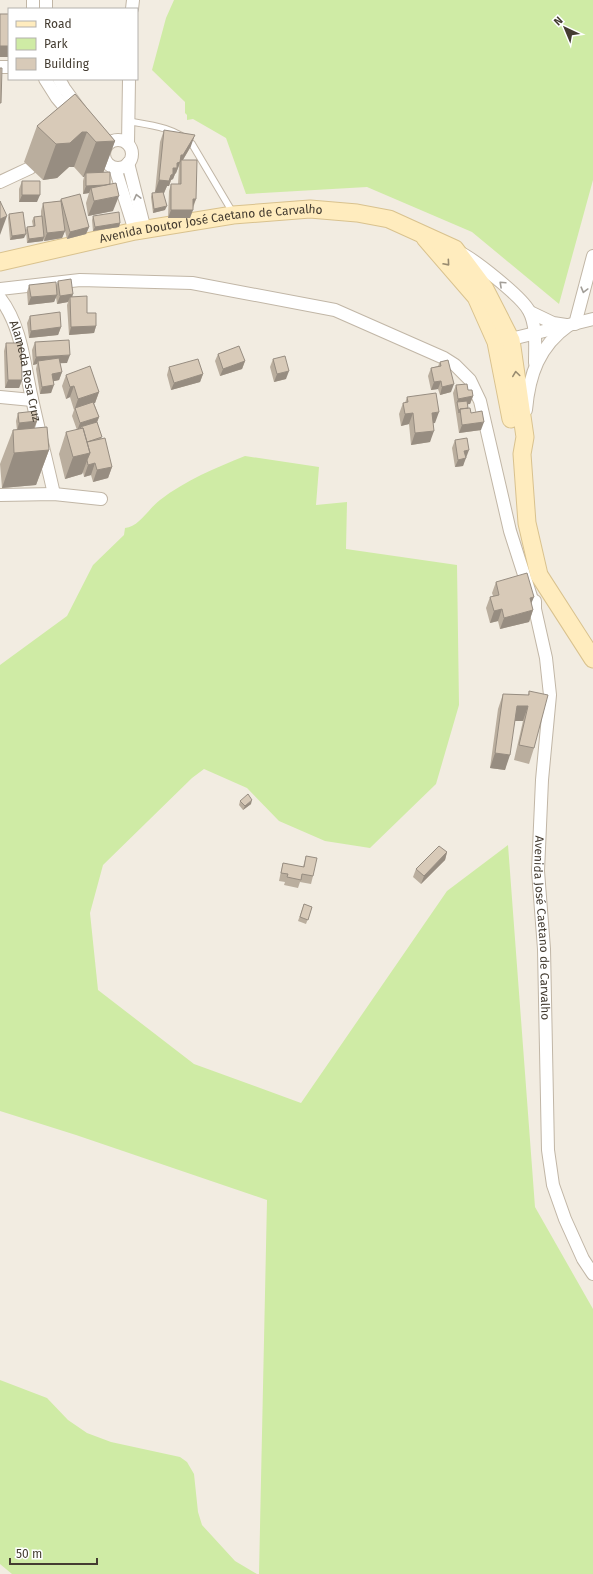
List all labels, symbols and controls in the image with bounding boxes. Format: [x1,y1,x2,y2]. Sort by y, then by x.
legend [8,8,138,80]
north arrow [545,8,585,48]
text: N [551,14,566,28]
text: Road [44,17,72,31]
text: Park [44,37,68,51]
text: Building [44,57,90,71]
one-way arrow [133,194,141,200]
street label: Avenida Doutor José Caetano de Carvalho [98,202,323,246]
one-way arrow [442,259,449,266]
one-way arrow [499,282,507,289]
one-way arrow [580,286,589,293]
street label: Alameda Rosa Cruz [7,318,44,423]
one-way arrow [512,371,521,377]
street label: Avenida José Caetano de Carvalho [531,835,552,1020]
scale bar [10,1540,97,1566]
text: 50 m [16,1547,42,1561]

